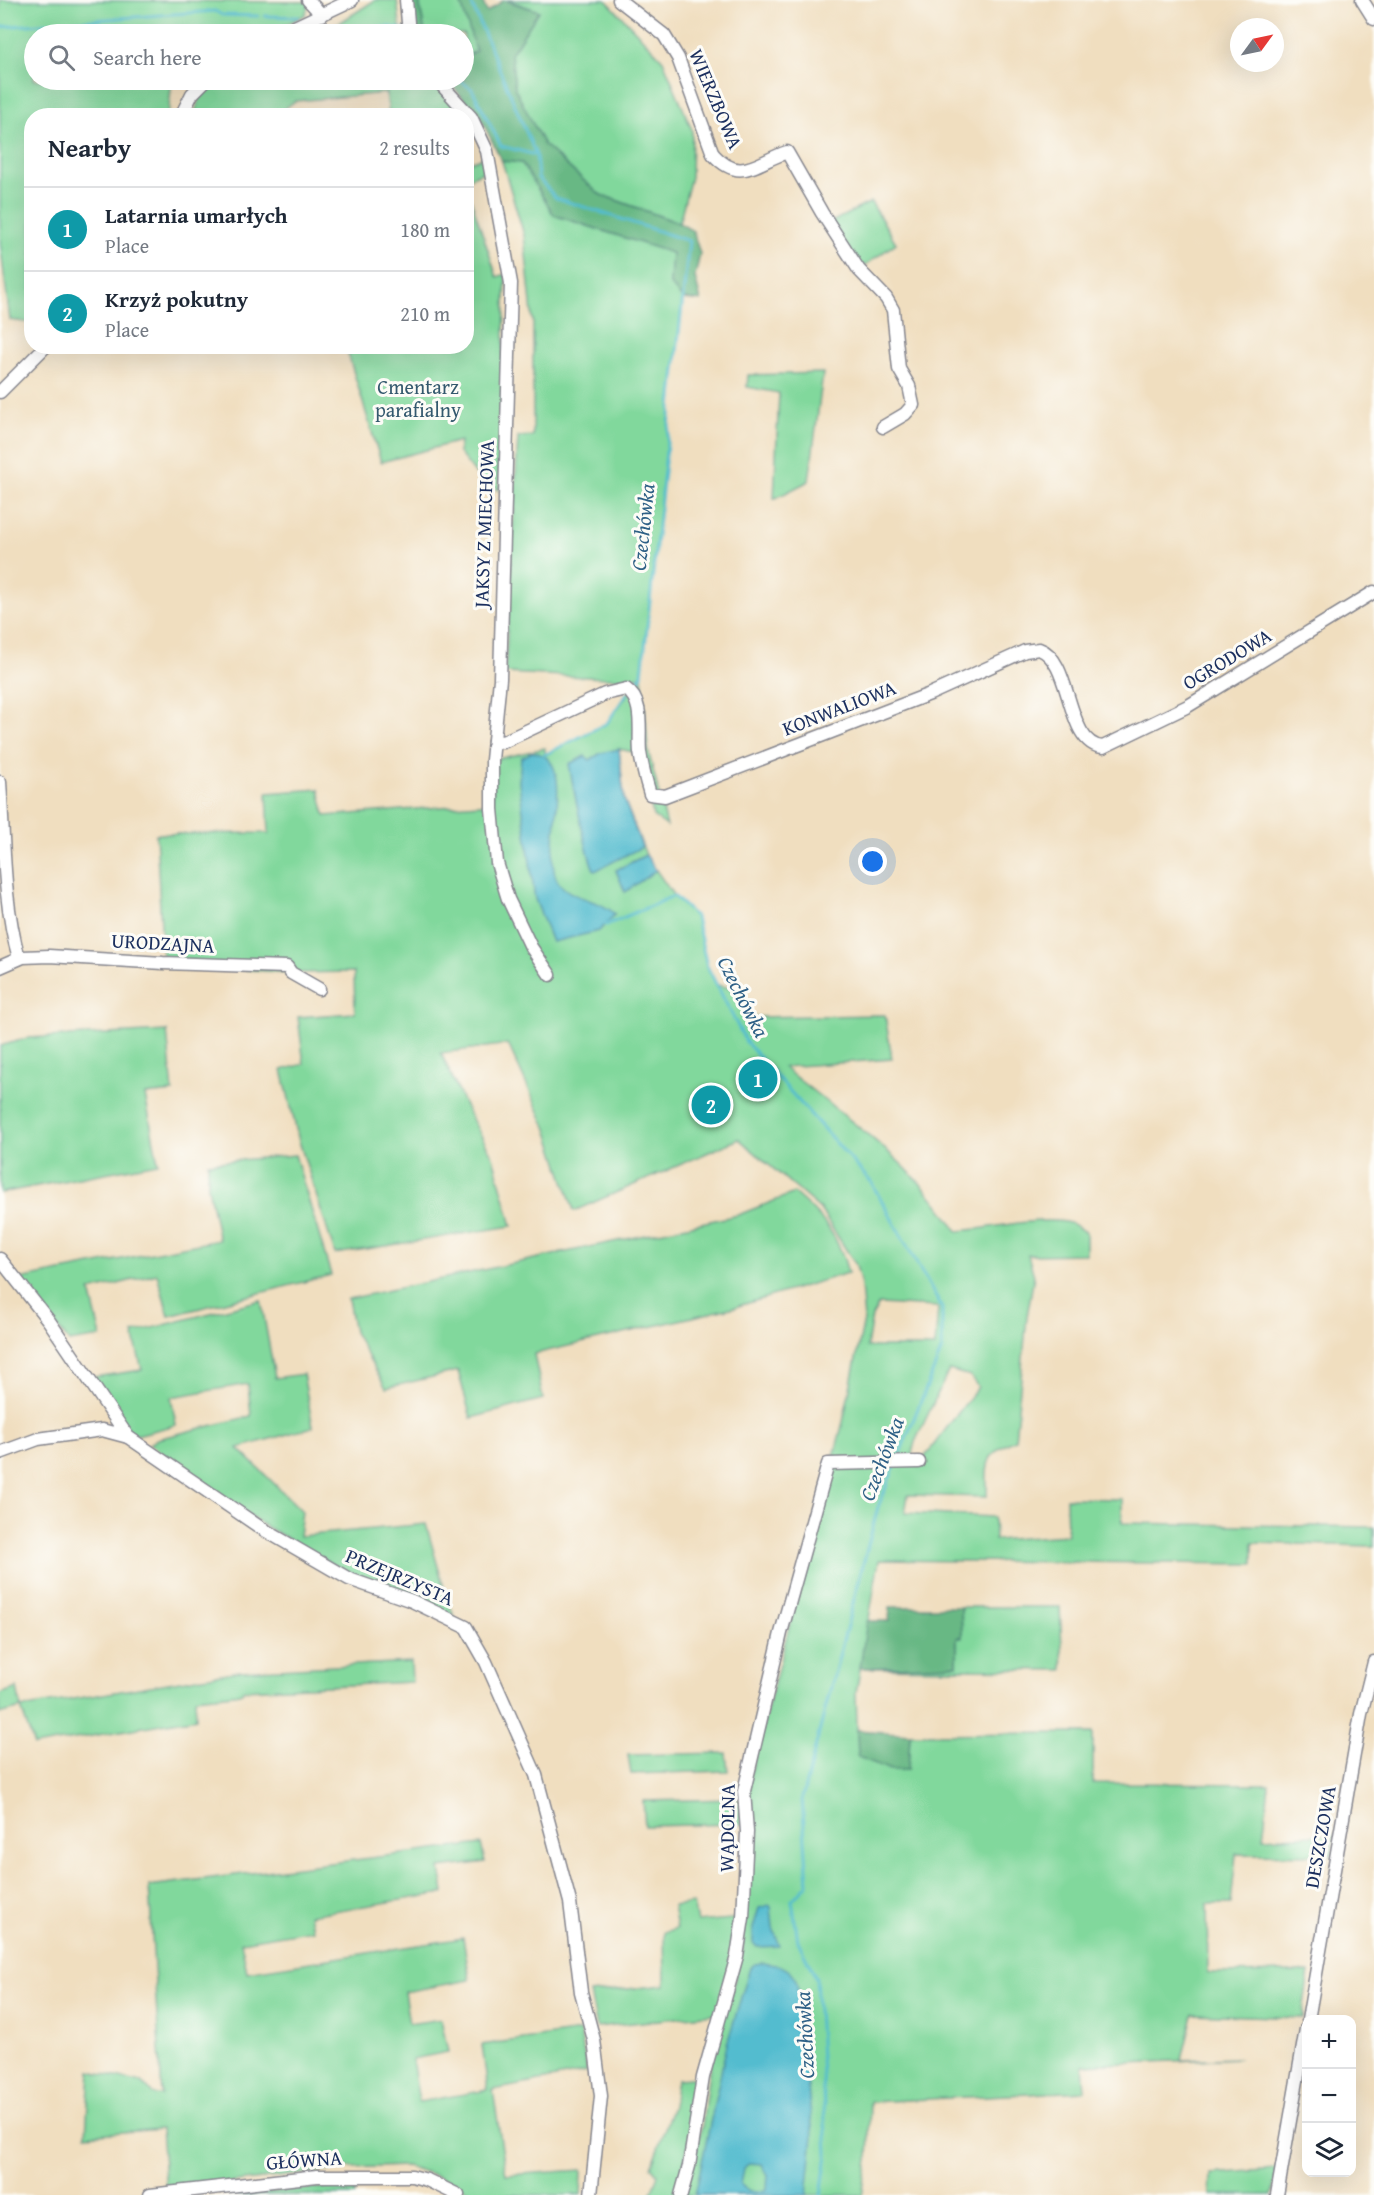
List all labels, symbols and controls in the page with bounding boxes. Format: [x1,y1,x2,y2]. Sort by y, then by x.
north arrow [1230,18,1284,72]
search box [24,24,474,90]
icon: search [45,41,78,74]
text: Search here [93,41,202,73]
street label: WIERZBOWA [682,44,751,153]
text: Nearby [48,128,131,167]
text: 2 results [379,133,450,162]
text: Latarnia umarłych [105,199,288,231]
text: 1 [62,215,73,244]
text: 180 m [400,215,450,244]
text: Place [105,231,149,260]
text: Krzyż pokutny [105,283,248,315]
text: 2 [62,299,73,328]
text: 210 m [400,299,450,328]
text: Place [105,315,149,344]
park label: Cmentarz parafialny [375,372,461,424]
street label: JAKSY Z MIECHOWA [466,440,501,611]
water label: Czechówka [623,482,663,572]
street label: OGRODOWA [1177,621,1277,697]
street label: KONWALIOWA [778,673,900,743]
your location [858,847,887,876]
street label: URODZAJNA [111,925,215,960]
water label: Czechówka [710,951,777,1043]
pin: 1 [738,1056,777,1102]
pin: 2 [692,1082,730,1128]
water label: Czechówka [851,1412,912,1505]
street label: PRZEJRZYSTA [342,1541,459,1612]
street label: DESZCZOWA [1296,1783,1343,1891]
street label: WĄDOLNA [711,1784,742,1872]
water label: Czechówka [787,1990,822,2079]
map controls [1302,2015,1356,2177]
button: + [1302,2015,1356,2069]
button: − [1302,2069,1356,2123]
button: layers [1302,2123,1356,2177]
street label: GŁÓWNA [265,2142,343,2177]

